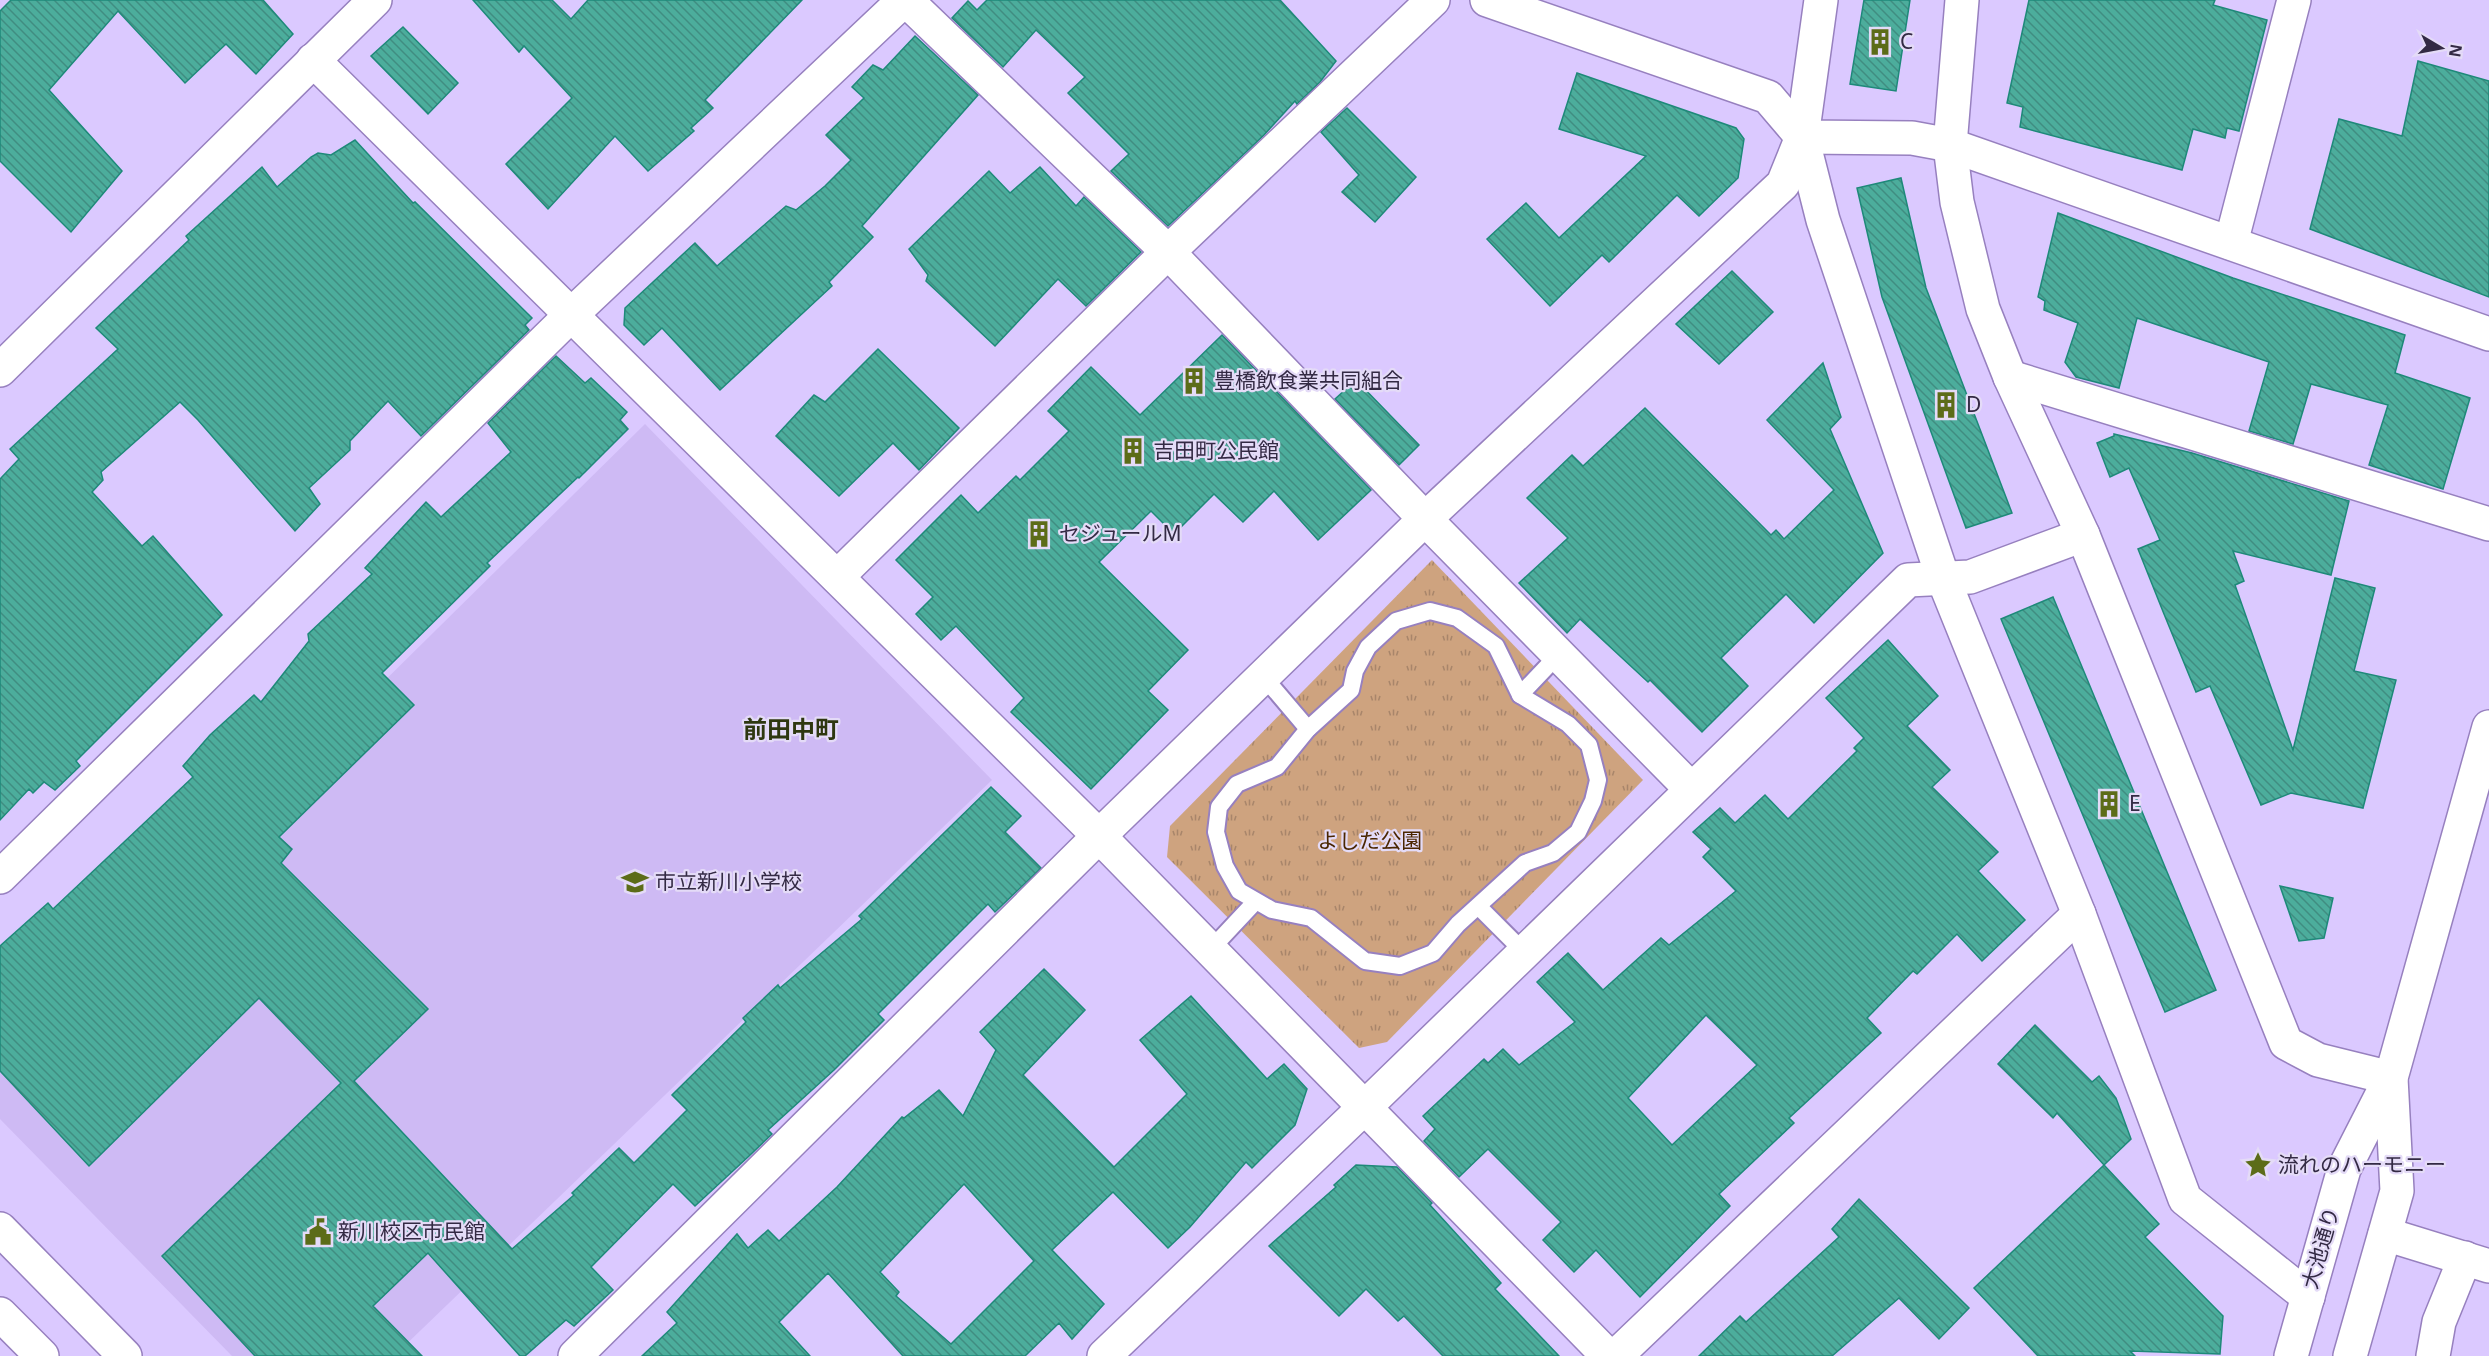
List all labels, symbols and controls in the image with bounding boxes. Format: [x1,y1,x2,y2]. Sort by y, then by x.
north arrow [2411,18,2471,78]
building icon: C [1865,27,1895,57]
place label: C [1900,27,1913,55]
text: N [2444,42,2468,59]
building icon: 豊橋飲食業共同組合 [1179,366,1209,396]
place label: 豊橋飲食業共同組合 [1214,366,1403,394]
building icon: D [1931,390,1961,420]
place label: D [1966,390,1981,418]
building icon: 吉田町公民館 [1118,436,1148,466]
place label: 吉田町公民館 [1153,436,1279,464]
building icon: セジュールM [1024,519,1054,549]
place label: セジュールM [1059,519,1182,547]
district label: 前田中町 [743,712,839,745]
building icon: E [2094,789,2124,819]
place label: E [2129,789,2141,817]
park label: よしだ公園 [1318,826,1423,854]
school or university icon: 市立新川小学校 [620,867,650,897]
place label: 市立新川小学校 [655,867,802,895]
place icon: 流れのハーモニー [2243,1150,2273,1180]
place label: 流れのハーモニー [2278,1150,2446,1178]
street label: 大池通り [2295,1203,2345,1292]
public building icon: 新川校区市民館 [303,1217,333,1247]
place label: 新川校区市民館 [338,1217,485,1245]

